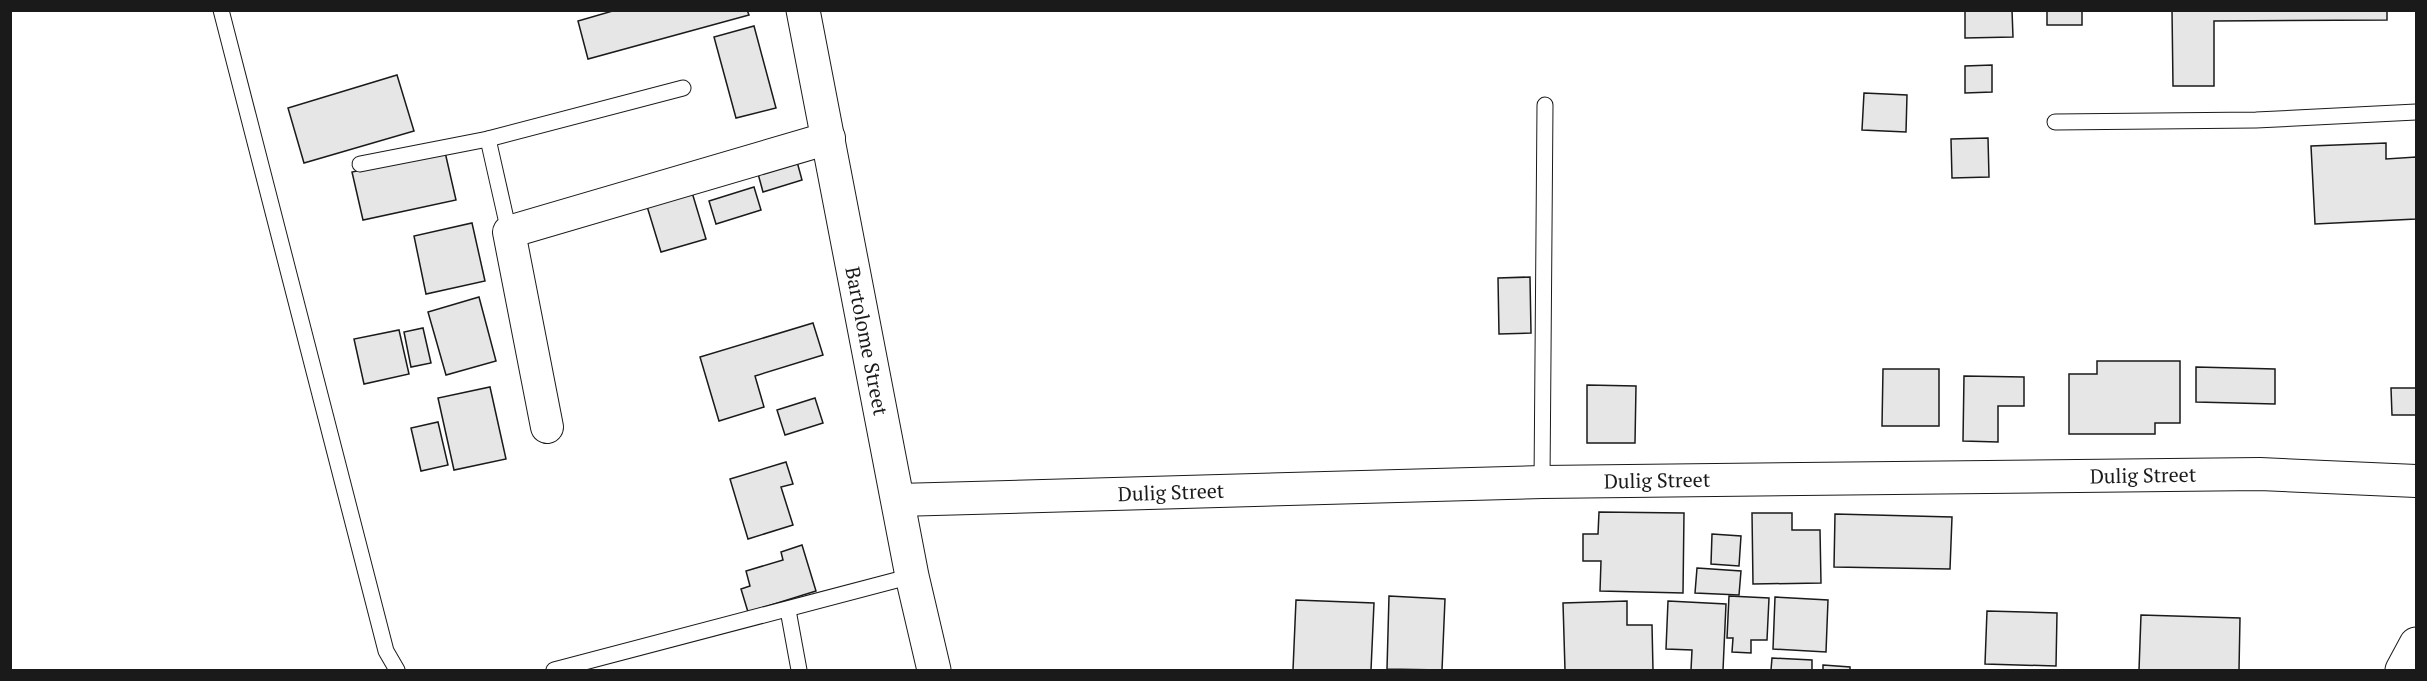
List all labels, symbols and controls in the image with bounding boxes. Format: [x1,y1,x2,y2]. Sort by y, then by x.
street label: Bartolome Street [839,264,895,418]
street label: Dulig Street [2090,461,2197,489]
street label: Dulig Street [1604,466,1711,494]
street label: Dulig Street [1117,477,1225,507]

